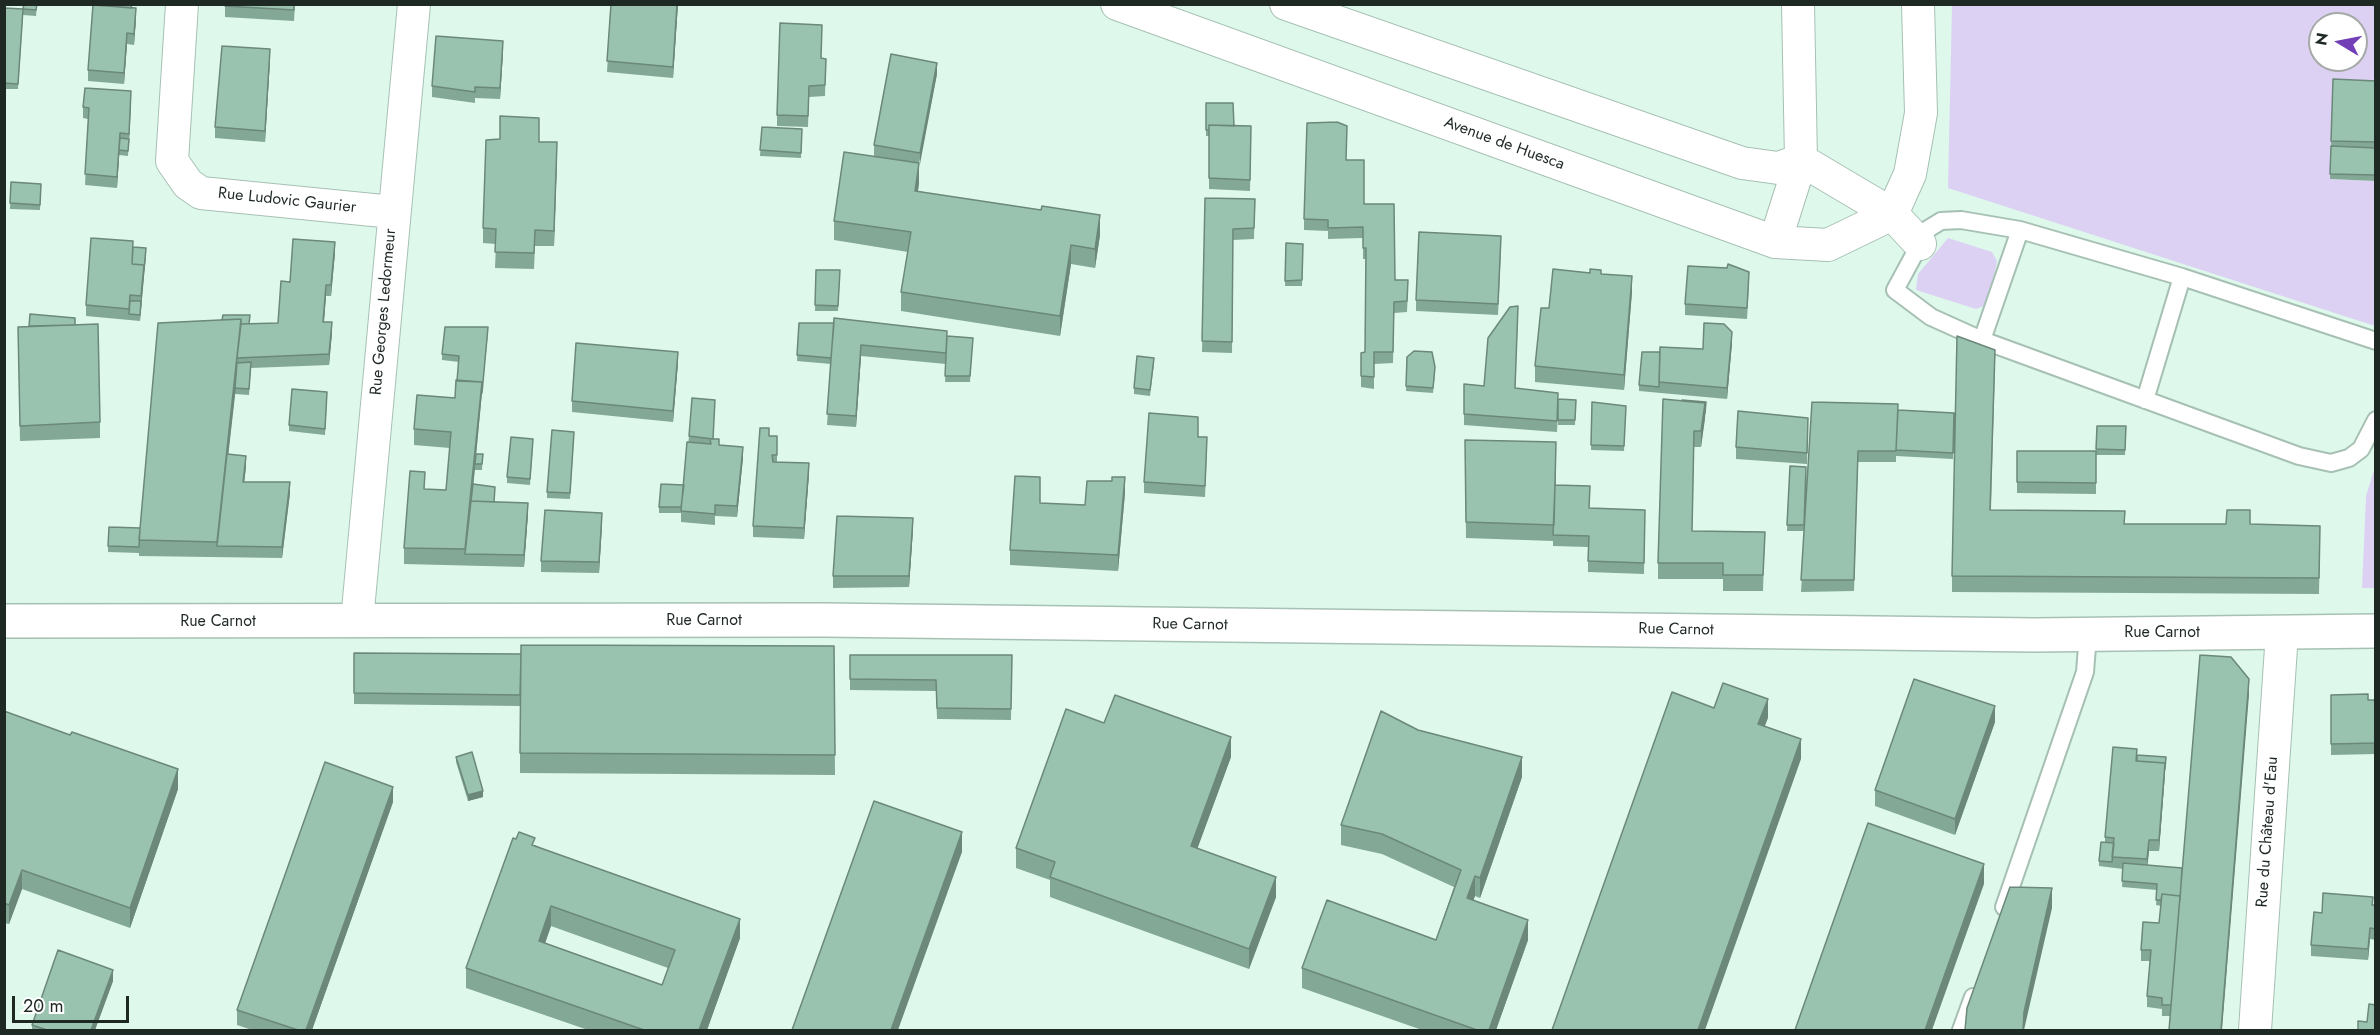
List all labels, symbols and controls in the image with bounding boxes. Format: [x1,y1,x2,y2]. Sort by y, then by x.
north arrow [2308,12,2368,72]
text: N [2309,31,2334,47]
street label: Avenue de Huesca [1441,113,1567,175]
street label: Rue Ludovic Gaurier [217,184,357,218]
street label: Rue Georges Ledormeur [367,228,401,396]
street label: Rue Carnot [666,611,742,631]
street label: Rue Carnot [180,612,256,632]
street label: Rue Carnot [1152,615,1228,635]
street label: Rue Carnot [1638,620,1714,640]
street label: Rue Carnot [2124,623,2200,643]
street label: Rue du Château d'Eau [2253,756,2283,908]
scale bar [15,984,132,1022]
text: 20 m [23,993,63,1019]

